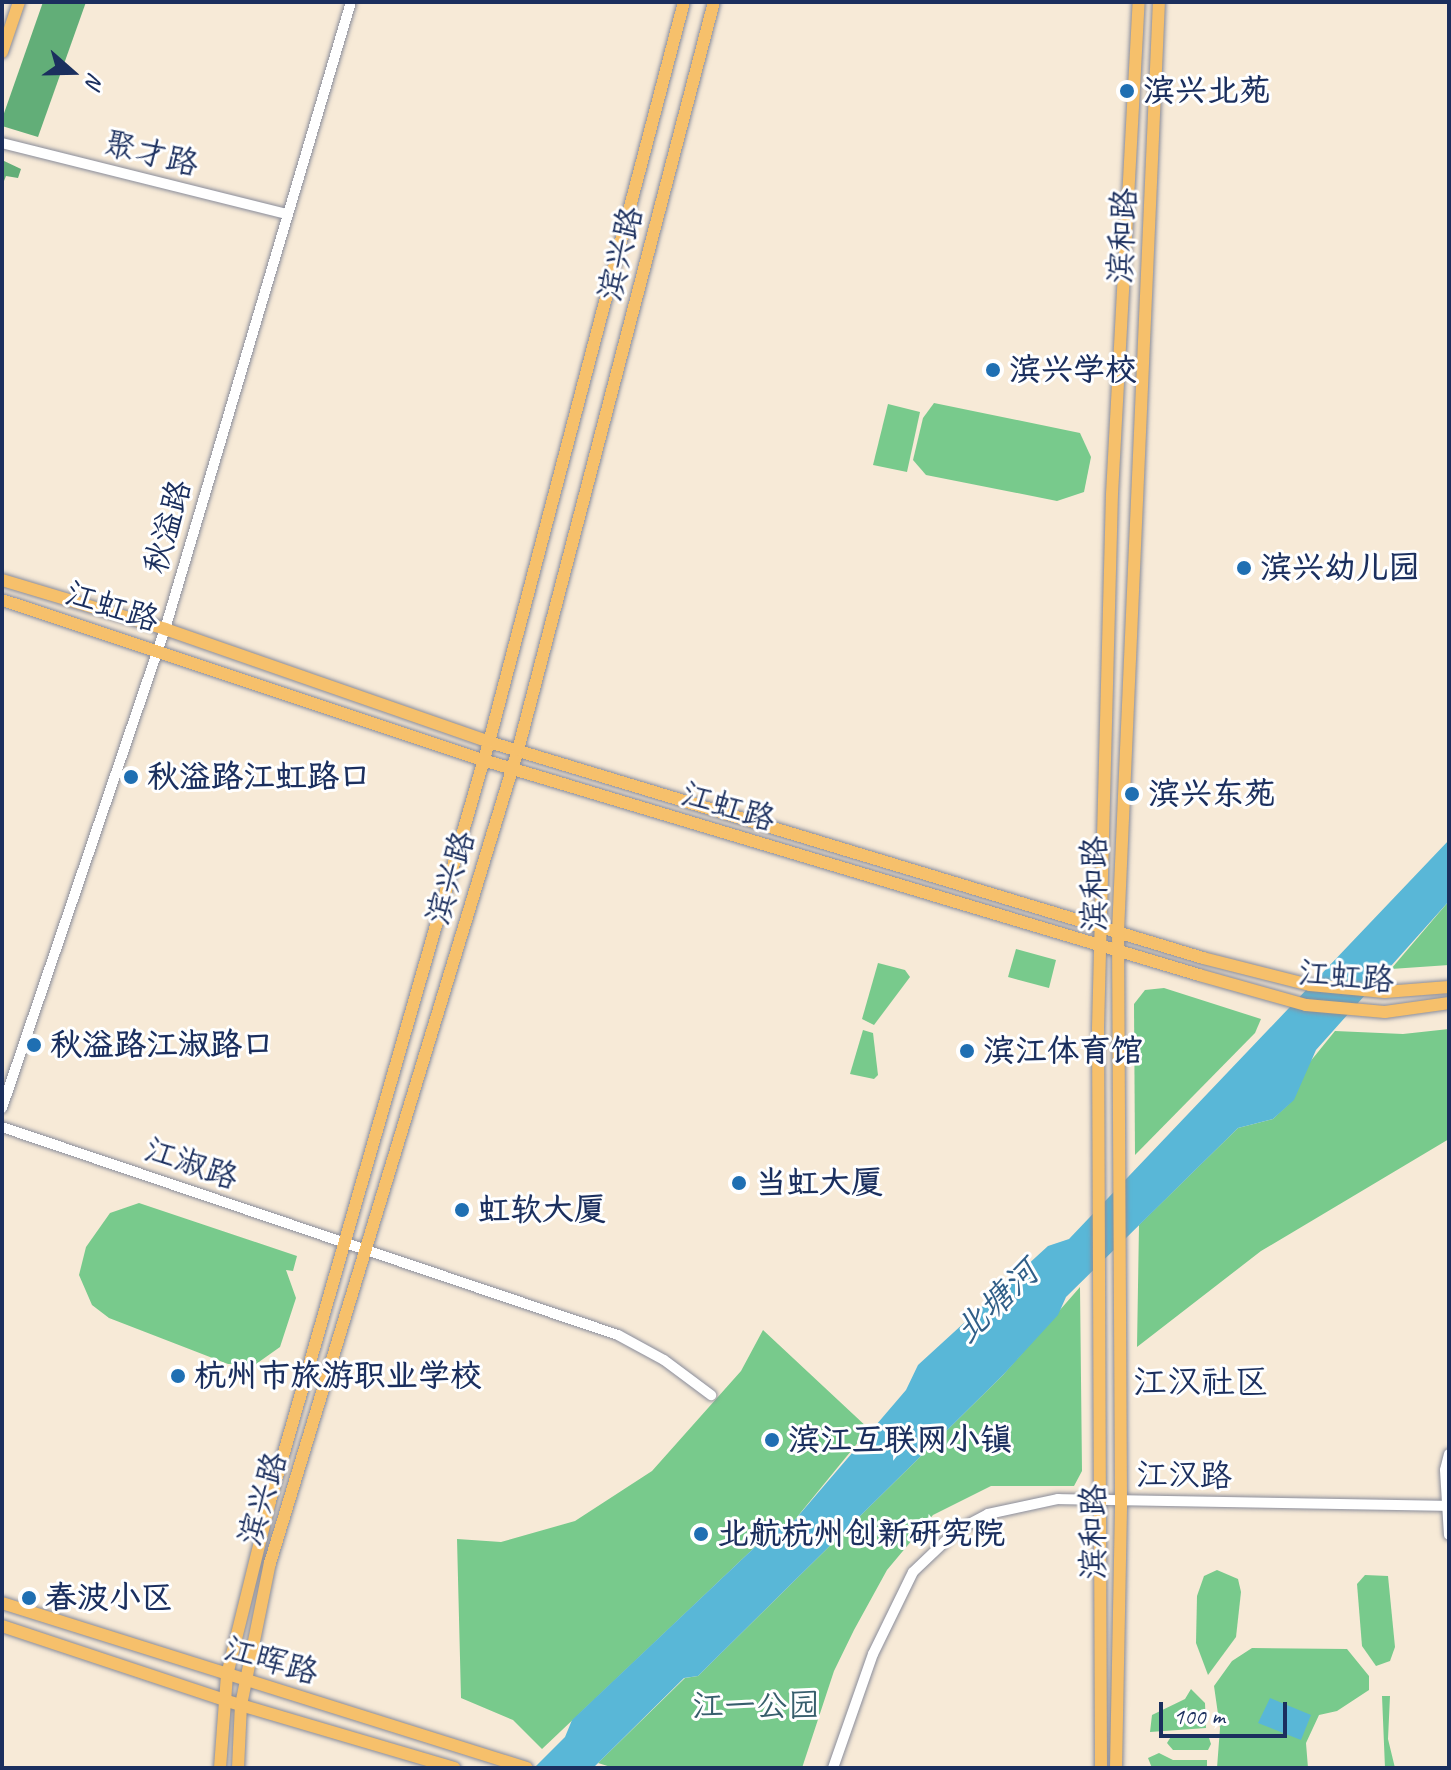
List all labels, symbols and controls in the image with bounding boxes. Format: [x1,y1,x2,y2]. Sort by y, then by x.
north arrow [32,32,112,112]
text: N [79,69,110,91]
place label: 滨兴北苑 [1143,72,1271,110]
marker: 滨兴北苑 [1118,82,1136,100]
street label: 聚才路 [100,124,202,184]
street label: 滨和路 [1101,187,1145,285]
street label: 滨兴路 [591,203,651,305]
place label: 滨兴学校 [1009,351,1137,389]
marker: 滨兴学校 [984,361,1002,379]
street label: 秋溢路 [136,476,200,578]
place label: 滨兴幼儿园 [1260,549,1420,587]
marker: 滨兴幼儿园 [1235,559,1253,577]
street label: 江虹路 [60,574,164,640]
place label: 秋溢路江虹路口 [147,758,371,796]
marker: 秋溢路江虹路口 [122,768,140,786]
street label: 江虹路 [676,775,780,839]
place label: 滨兴东苑 [1148,775,1276,813]
marker: 滨兴东苑 [1123,785,1141,803]
street label: 滨兴路 [419,826,483,930]
street label: 滨和路 [1076,836,1114,932]
street label: 江虹路 [1297,954,1395,1000]
place label: 秋溢路江淑路口 [50,1026,274,1064]
place label: 滨江体育馆 [983,1032,1143,1070]
marker: 秋溢路江淑路口 [25,1036,43,1054]
marker: 滨江体育馆 [958,1042,976,1060]
street label: 江淑路 [139,1130,243,1198]
place label: 当虹大厦 [755,1164,883,1202]
marker: 当虹大厦 [730,1174,748,1192]
place label: 虹软大厦 [478,1191,606,1229]
marker: 虹软大厦 [453,1201,471,1219]
water label: 北塘河 [945,1251,1047,1351]
place label: 杭州市旅游职业学校 [194,1357,482,1395]
district label: 江汉社区 [1133,1362,1269,1402]
marker: 杭州市旅游职业学校 [169,1367,187,1385]
place label: 滨江互联网小镇 [788,1421,1012,1459]
marker: 滨江互联网小镇 [763,1431,781,1449]
street label: 滨兴路 [231,1447,295,1551]
street label: 江汉路 [1136,1456,1232,1496]
street label: 滨和路 [1075,1484,1113,1580]
place label: 北航杭州创新研究院 [717,1515,1005,1553]
marker: 北航杭州创新研究院 [692,1525,710,1543]
place label: 春波小区 [45,1579,173,1617]
marker: 春波小区 [20,1589,38,1607]
street label: 江晖路 [220,1629,322,1693]
scale bar [1163,1686,1291,1736]
park label: 江一公园 [692,1687,820,1725]
text: 100 m [1173,1701,1225,1731]

